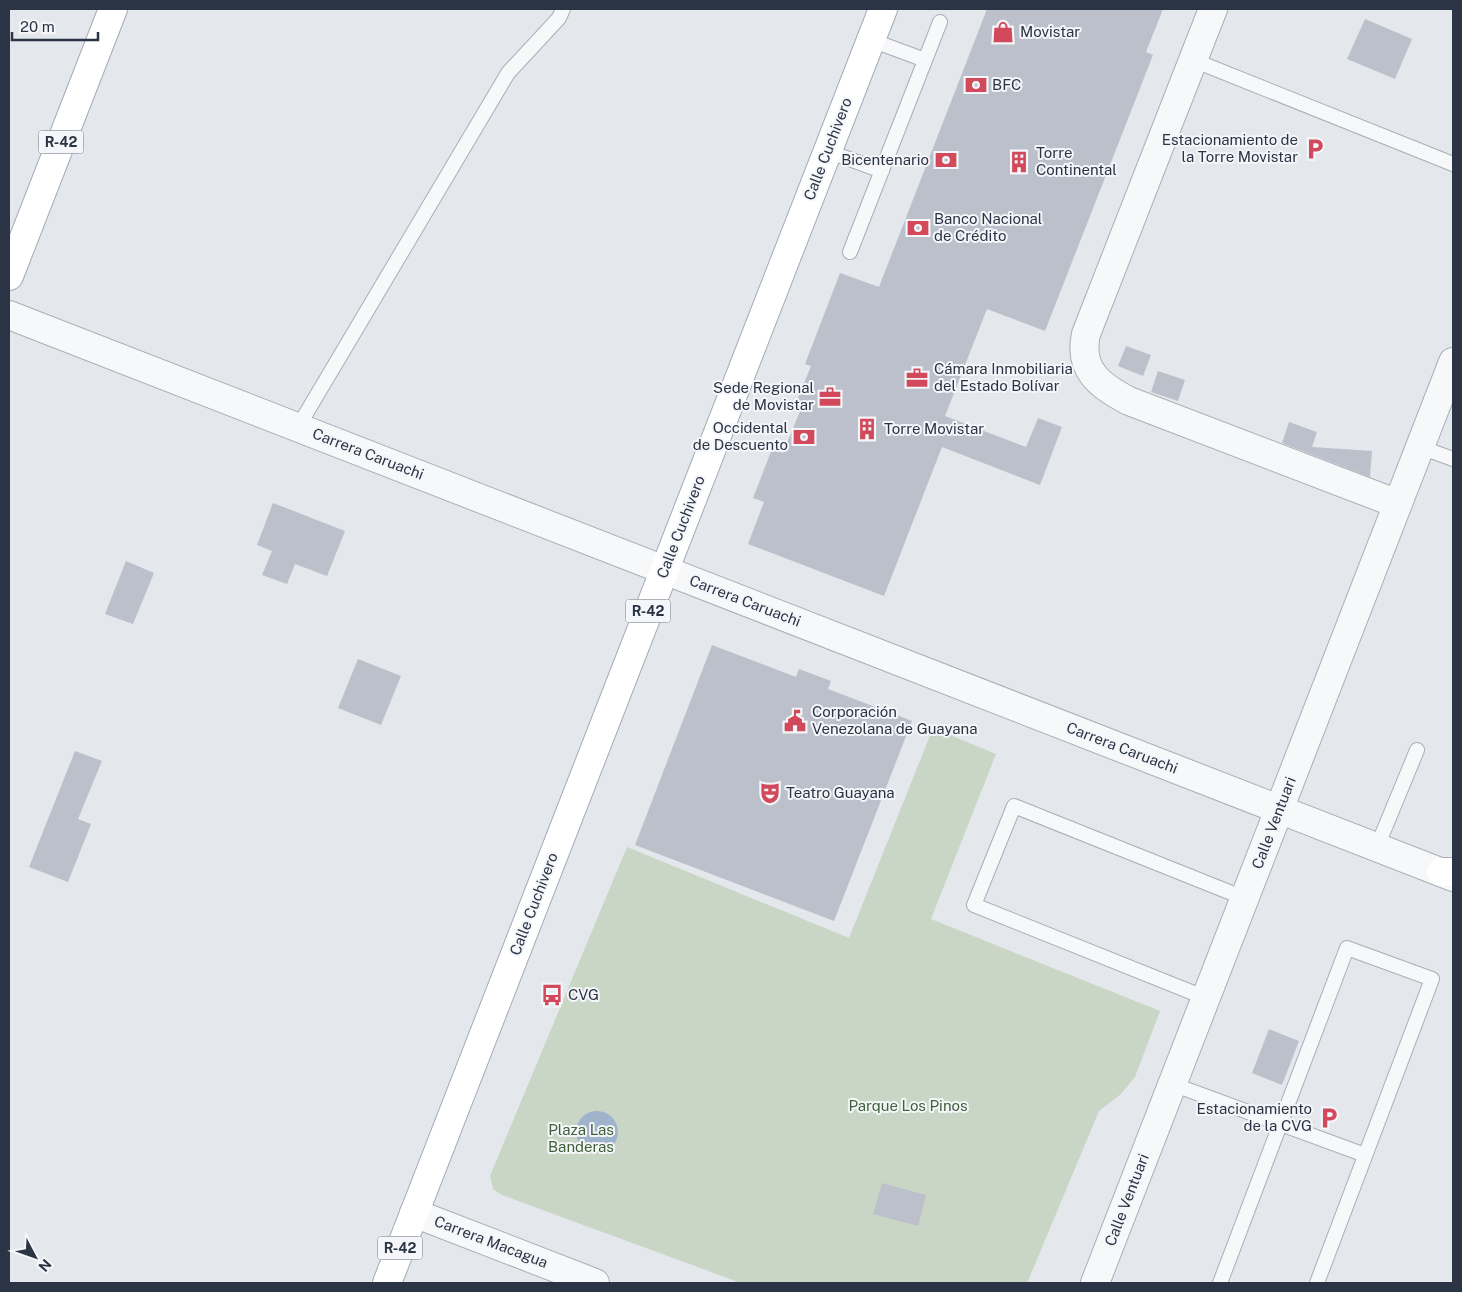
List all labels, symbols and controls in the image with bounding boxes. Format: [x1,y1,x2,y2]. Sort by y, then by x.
scale bar [12,10,99,42]
text: 20 m [20,18,55,35]
shop icon: Movistar [990,19,1016,45]
place label: Movistar [1020,23,1080,40]
bank icon: BFC [963,72,989,98]
place label: BFC [992,76,1021,93]
street label: Calle Cuchivero [800,95,855,203]
road number: R-42 [38,130,84,154]
place label: Estacionamiento de la Torre Movistar [1162,131,1298,165]
parking icon: Estacionamiento de la Torre Movistar [1302,136,1328,162]
place label: Torre Continental [1036,144,1117,178]
bank icon: Bicentenario [933,147,959,173]
building icon: Torre Continental [1006,149,1032,175]
place label: Bicentenario [841,151,929,168]
place label: Banco Nacional de Crédito [934,210,1042,244]
bank icon: Banco Nacional de Crédito [905,215,931,241]
place label: Cámara Inmobiliaria del Estado Bolívar [934,360,1073,394]
office icon: Cámara Inmobiliaria del Estado Bolívar [904,365,930,391]
place label: Sede Regional de Movistar [713,379,814,413]
office icon: Sede Regional de Movistar [817,384,843,410]
building icon: Torre Movistar [854,416,880,442]
place label: Occidental de Descuento [693,419,788,453]
place label: Torre Movistar [884,420,984,437]
street label: Carrera Caruachi [310,424,426,483]
bank icon: Occidental de Descuento [791,424,817,450]
street label: Calle Cuchivero [653,473,708,581]
street label: Carrera Caruachi [687,571,803,630]
road number: R-42 [626,600,670,622]
place label: Corporación Venezolana de Guayana [812,703,977,737]
public building icon: Corporación Venezolana de Guayana [782,708,808,734]
street label: Carrera Caruachi [1064,718,1180,777]
street label: Calle Ventuari [1248,774,1299,871]
theatre icon: Teatro Guayana [757,780,783,806]
place label: Teatro Guayana [786,784,895,801]
street label: Calle Cuchivero [506,850,561,958]
bus stop icon: CVG [539,982,565,1008]
place label: CVG [568,986,599,1003]
park label: Parque Los Pinos [848,1097,968,1114]
place label: Estacionamiento de la CVG [1197,1100,1312,1134]
parking icon: Estacionamiento de la CVG [1316,1105,1342,1131]
park label: Plaza Las Banderas [548,1121,614,1155]
street label: Calle Ventuari [1101,1151,1152,1248]
street label: Carrera Macagua [432,1212,550,1271]
north arrow [10,1232,60,1282]
road number: R-42 [378,1236,422,1260]
text: N [35,1256,54,1275]

